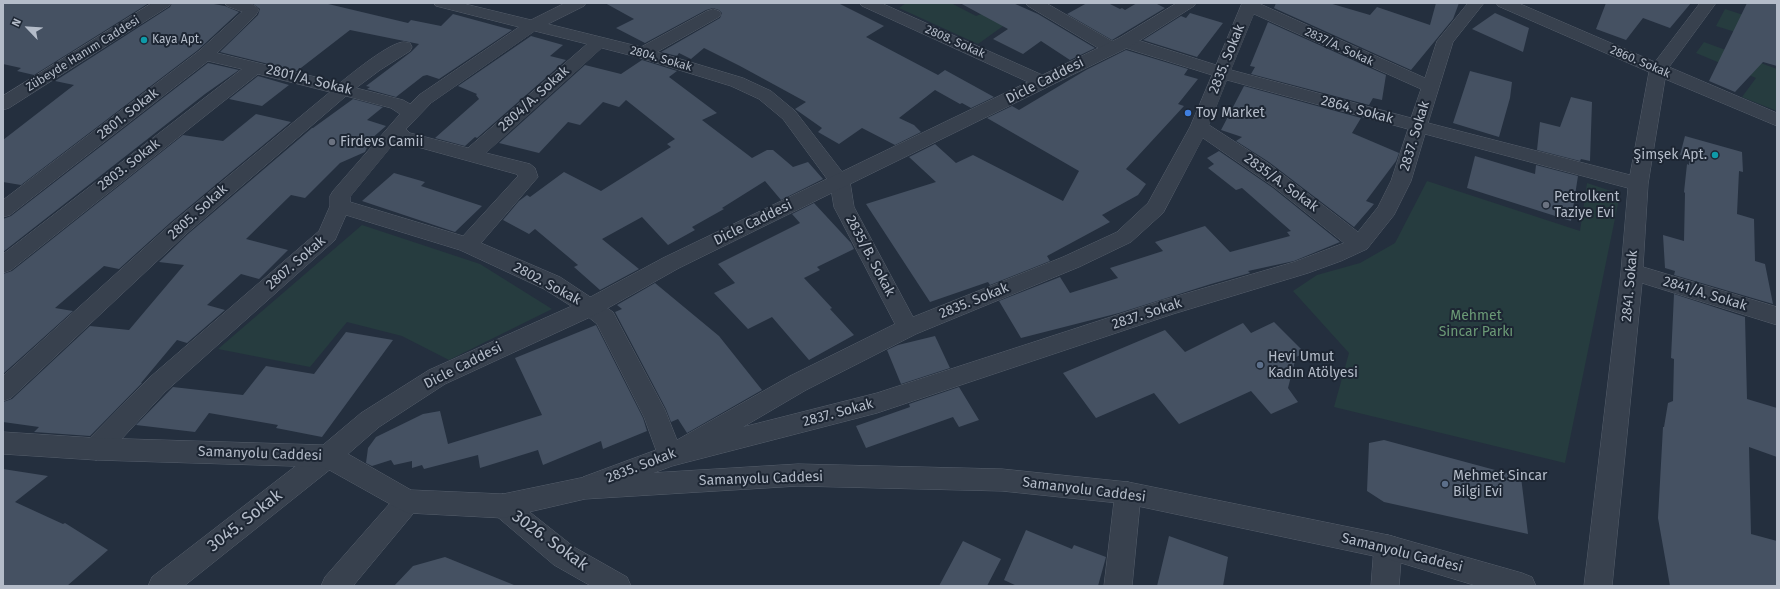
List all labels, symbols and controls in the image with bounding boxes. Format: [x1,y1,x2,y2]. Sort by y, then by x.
north arrow [8,8,48,48]
street label: Zübeyde Hanım Caddesi [24,13,142,95]
text: N [9,17,24,29]
street label: 2808. Sokak [923,22,987,62]
street label: 2835. Sokak [1205,22,1249,96]
street label: 2837/A. Sokak [1302,25,1376,69]
place label: Kaya Apt. [152,33,202,47]
marker: Kaya Apt. [139,35,149,45]
street label: 2804. Sokak [628,43,694,75]
street label: 2860. Sokak [1608,43,1672,81]
street label: Dicle Caddesi [1003,54,1087,108]
street label: 2801/A. Sokak [264,61,354,99]
street label: 2804/A. Sokak [495,63,573,135]
street label: 2801. Sokak [94,85,162,143]
street label: 2864. Sokak [1319,92,1395,128]
street label: 2837. Sokak [1396,99,1434,173]
place label: Toy Market [1196,105,1265,121]
marker: Toy Market [1183,108,1193,118]
place label: Firdevs Camii [340,134,424,150]
street label: 2803. Sokak [95,136,163,194]
marker: Firdevs Camii [327,137,337,147]
place label: Şimşek Apt. [1634,147,1707,163]
street label: 2835/A. Sokak [1240,150,1322,216]
marker: Şimşek Apt. [1710,150,1720,160]
street label: 2805. Sokak [165,181,231,243]
place label: Petrolkent Taziye Evi [1554,189,1620,222]
street label: Dicle Caddesi [711,197,795,249]
marker: Petrolkent Taziye Evi [1541,200,1551,210]
street label: 2835/B. Sokak [842,213,898,299]
street label: 2807. Sokak [263,233,329,293]
street label: 2841. Sokak [1618,249,1642,323]
street label: 2802. Sokak [510,259,584,309]
street label: 2841/A. Sokak [1661,273,1749,315]
street label: 2835. Sokak [937,279,1011,323]
street label: 2837. Sokak [1110,295,1184,333]
park label: Mehmet Sincar Parkı [1439,308,1513,340]
street label: Dicle Caddesi [421,339,505,393]
place label: Hevi Umut Kadın Atölyesi [1268,349,1358,382]
marker: Hevi Umut Kadın Atölyesi [1255,360,1265,370]
street label: 2837. Sokak [801,396,875,430]
street label: Samanyolu Caddesi [198,443,322,465]
street label: 2835. Sokak [604,445,678,487]
street label: Samanyolu Caddesi [699,468,823,490]
place label: Mehmet Sincar Bilgi Evi [1453,468,1547,500]
street label: Samanyolu Caddesi [1021,474,1147,506]
marker: Mehmet Sincar Bilgi Evi [1440,479,1450,489]
street label: 3045. Sokak [203,485,287,557]
street label: 3026. Sokak [508,506,592,576]
street label: Samanyolu Caddesi [1340,530,1464,576]

